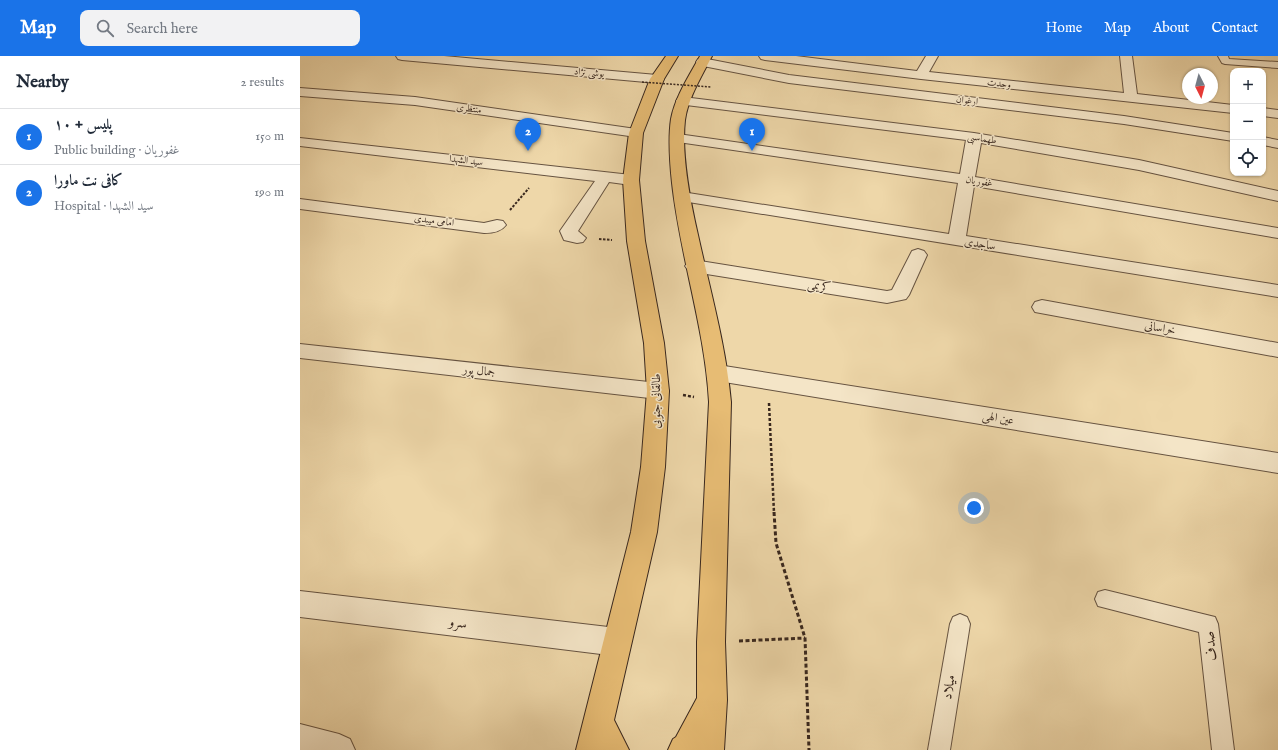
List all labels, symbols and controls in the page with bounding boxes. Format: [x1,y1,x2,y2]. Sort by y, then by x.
search box [80,10,360,46]
text: Map [20,16,56,40]
icon: search [94,17,116,39]
text: Search here [126,19,198,38]
text: Home [1046,19,1082,37]
text: Map [1104,19,1131,37]
text: About [1153,19,1189,37]
text: Contact [1211,19,1258,37]
street label: یوشی نژاد [573,65,606,81]
north arrow [1182,68,1218,104]
map controls [1230,68,1266,176]
button: + [1230,68,1266,104]
text: Nearby [16,72,69,93]
text: 2 results [240,74,284,91]
street label: وحدت [986,76,1012,92]
street label: ارغوان [955,93,979,109]
street label: منتظری [456,101,483,117]
button: − [1230,104,1266,140]
text: پلیس + ۱۰ [54,115,112,134]
pin: 2 [515,118,541,151]
pin: 1 [739,118,765,151]
text: 1 [27,128,31,145]
text: 150 m [255,128,284,145]
street label: طهماسبی [966,130,998,149]
button: locate [1230,140,1266,176]
text: Public building · غفوریان [54,142,179,159]
street label: سید الشهدا [448,152,484,170]
text: کافی نت ماورا [54,171,123,190]
street label: غفوریان [965,173,994,191]
text: 2 [26,184,32,201]
text: 190 m [254,184,284,201]
text: Hospital · سید الشهدا [54,198,154,215]
street label: امامی میبدی [413,212,455,230]
street label: ساجدی [963,234,997,254]
street label: کریمی [806,277,832,296]
street label: خراسانی [1143,318,1177,338]
street label: جمال پور [461,362,496,381]
street label: طالقانی جنوبی [649,373,665,429]
street label: عین الهی [981,408,1015,429]
your location [964,498,984,518]
street label: سرو [446,613,468,633]
street label: صدف [1200,630,1222,662]
street label: میلاد [938,673,960,701]

